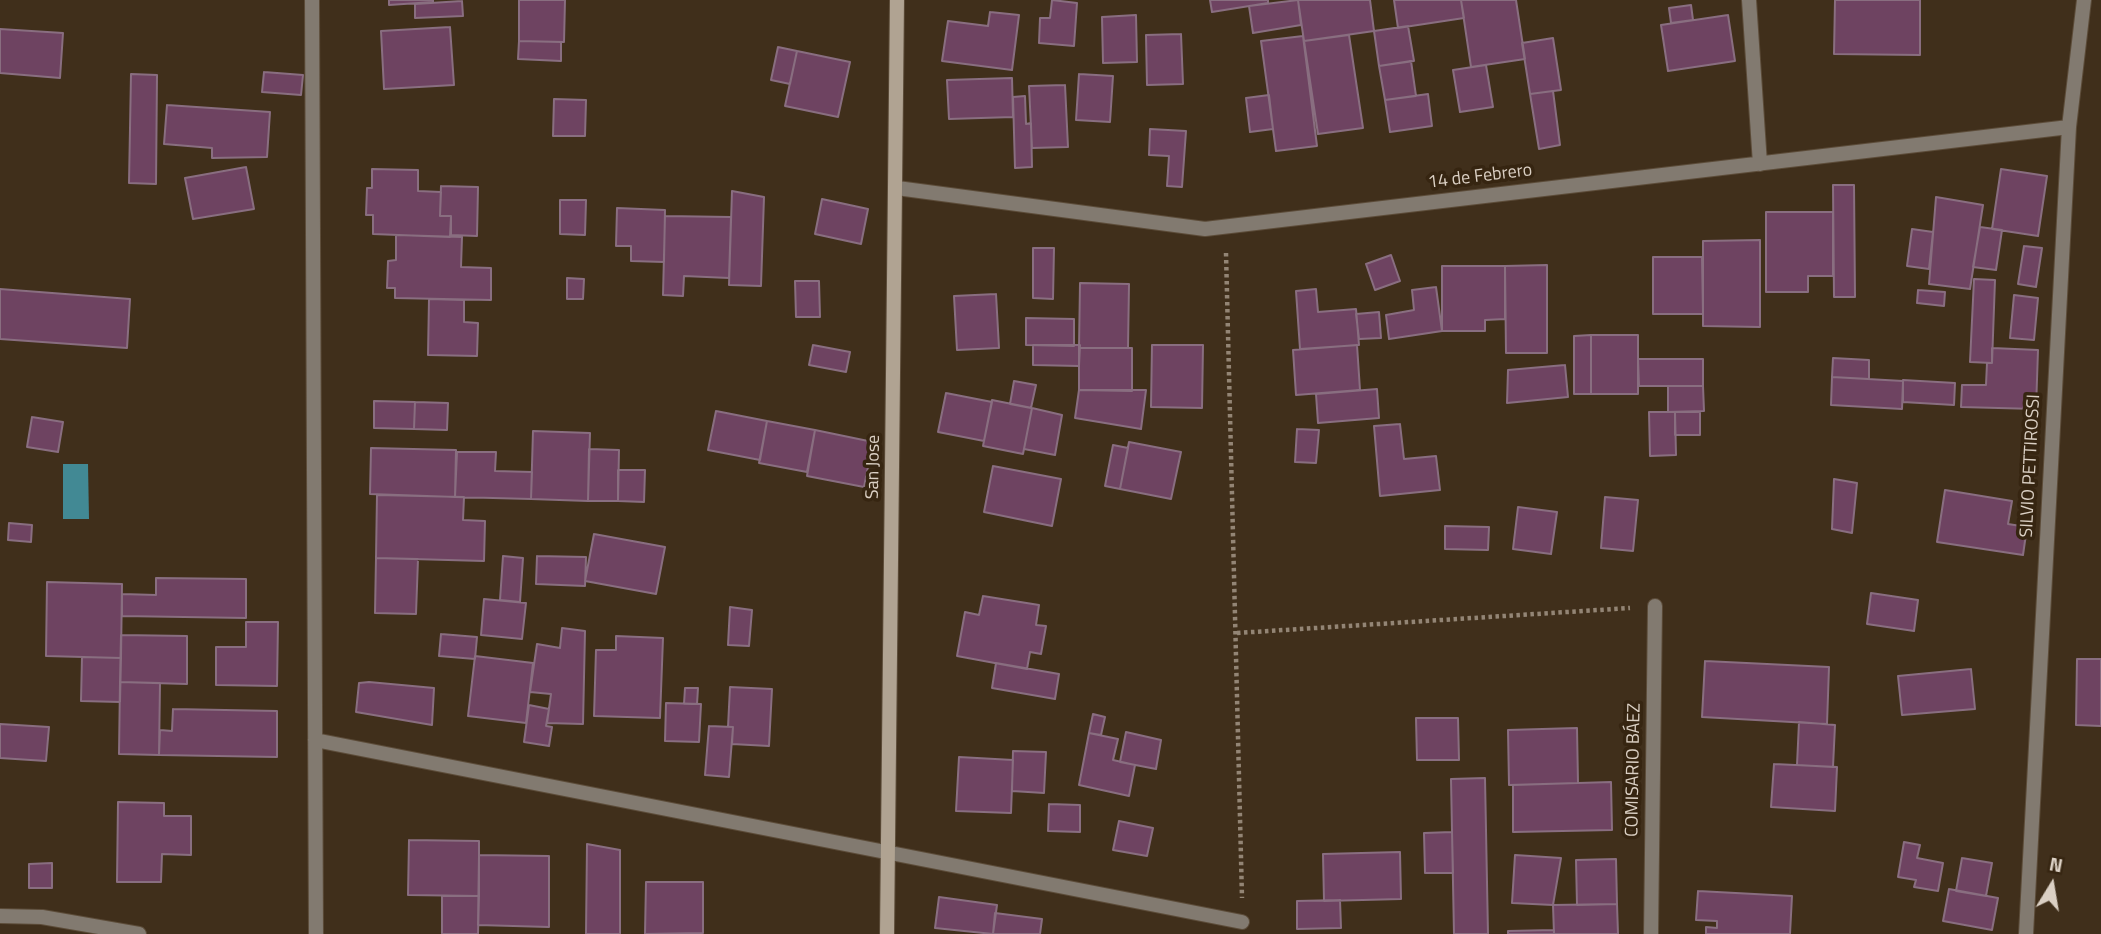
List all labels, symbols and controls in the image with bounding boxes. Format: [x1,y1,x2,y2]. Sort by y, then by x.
street label: 14 de Febrero [1427,160,1533,194]
street label: SILVIO PETTIROSSI [2016,394,2046,538]
street label: San Jose [863,435,885,499]
street label: COMISARIO BÁEZ [1622,703,1646,837]
text: N [2047,848,2065,879]
north arrow [2017,850,2087,920]

